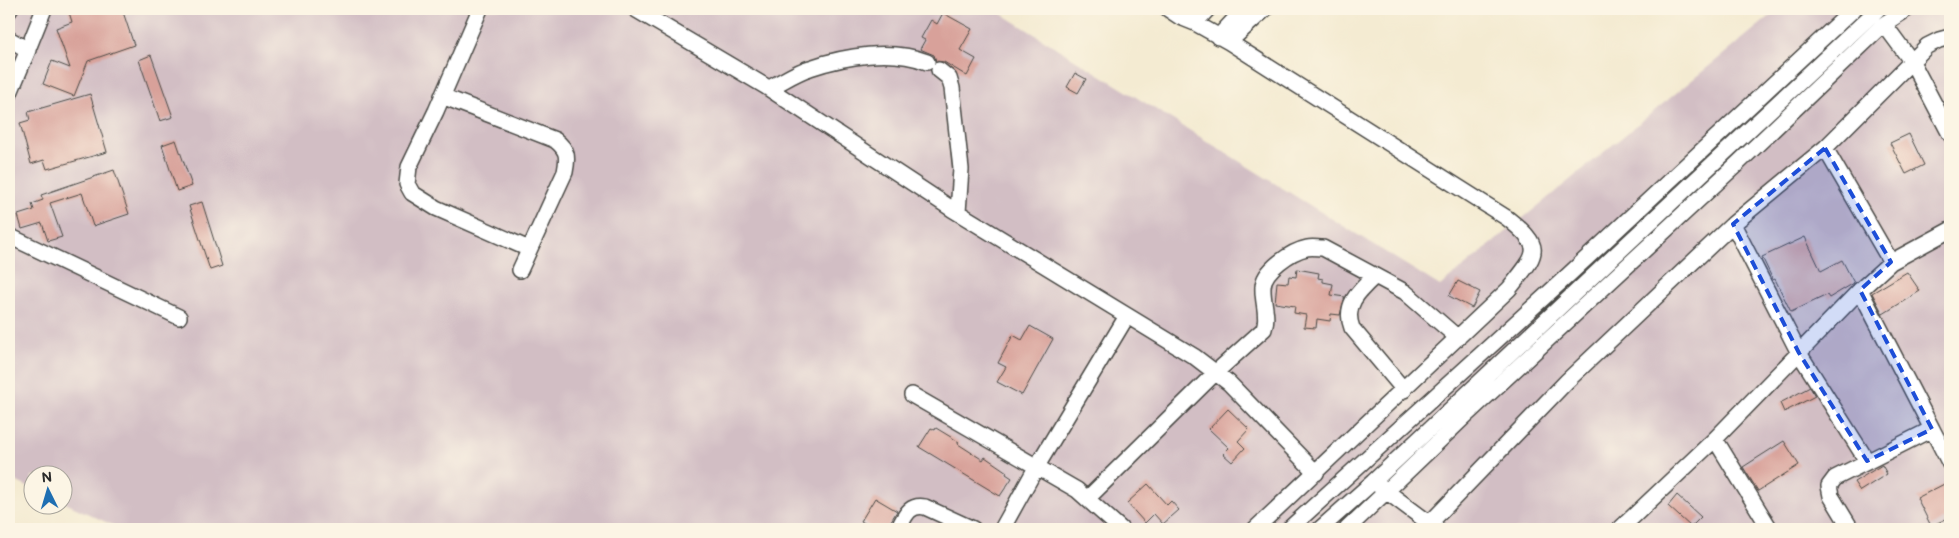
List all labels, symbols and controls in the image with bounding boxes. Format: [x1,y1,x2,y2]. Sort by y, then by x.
north arrow [22,466,72,516]
text: N [41,469,53,486]

